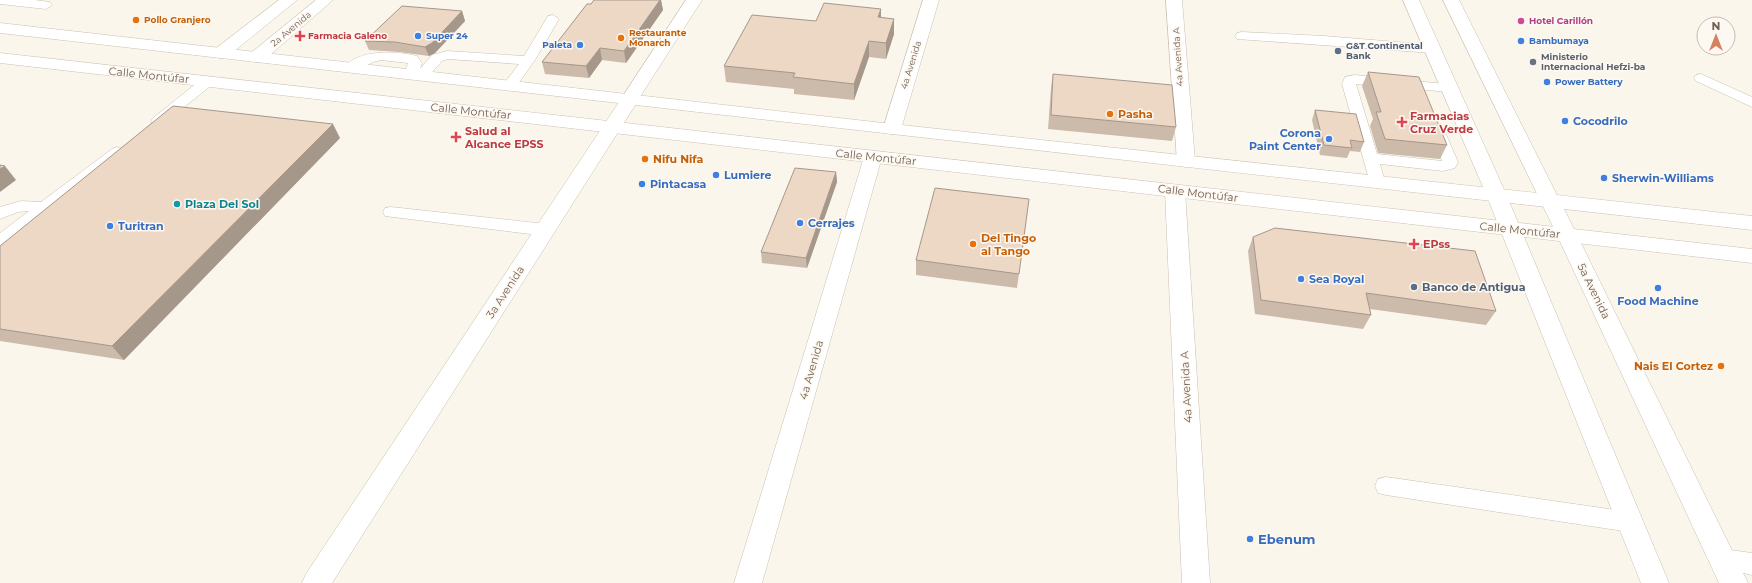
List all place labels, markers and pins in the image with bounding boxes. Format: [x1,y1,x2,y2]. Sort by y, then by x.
place label: Pollo Granjero [144,14,211,25]
marker: Pollo Granjero [131,15,141,25]
place label: Hotel Carillón [1529,15,1593,26]
marker: Hotel Carillón [1516,16,1526,26]
place label: Restaurante Monarch [629,27,687,48]
place label: Farmacia Galeno [308,30,387,41]
place label: Super 24 [426,30,468,41]
marker: Farmacia Galeno [295,31,305,41]
marker: Super 24 [413,31,423,41]
marker: Restaurante Monarch [616,33,626,43]
place label: Bambumaya [1529,35,1589,46]
marker: Bambumaya [1516,36,1526,46]
place label: Paleta [542,39,572,50]
marker: Paleta [575,40,585,50]
place label: G&T Continental Bank [1346,40,1423,61]
marker: G&T Continental Bank [1333,46,1343,56]
place label: Ministerio Internacional Hefzi-ba [1541,51,1645,72]
marker: Ministerio Internacional Hefzi-ba [1528,57,1538,67]
place label: Power Battery [1555,76,1623,87]
marker: Power Battery [1542,77,1552,87]
place label: Pasha [1118,107,1153,121]
marker: Pasha [1105,109,1115,119]
place label: Farmacias Cruz Verde [1410,109,1473,136]
place label: Cocodrilo [1573,114,1628,128]
marker: Cocodrilo [1560,116,1570,126]
marker: Farmacias Cruz Verde [1397,117,1407,127]
place label: Salud al Alcance EPSS [464,124,544,151]
place label: Corona Paint Center [1249,126,1321,153]
marker: Salud al Alcance EPSS [450,131,462,143]
marker: Corona Paint Center [1324,134,1334,144]
place label: Nifu Nifa [653,152,703,166]
marker: Nifu Nifa [640,154,650,164]
place label: Lumiere [724,168,772,182]
marker: Lumiere [711,170,721,180]
place label: Sherwin-Williams [1612,171,1714,185]
marker: Sherwin-Williams [1599,173,1609,183]
place label: Pintacasa [650,177,707,191]
marker: Pintacasa [637,179,647,189]
place label: Plaza Del Sol [185,197,259,211]
marker: Plaza Del Sol [172,199,182,209]
place label: Cerrajes [808,216,855,230]
marker: Cerrajes [795,218,805,228]
place label: Turitran [118,219,164,233]
marker: Turitran [105,221,115,231]
place label: Del Tingo al Tango [981,231,1036,258]
place label: EPss [1423,237,1450,251]
marker: EPss [1408,238,1420,250]
marker: Del Tingo al Tango [968,239,978,249]
place label: Sea Royal [1309,272,1364,286]
marker: Sea Royal [1296,274,1306,284]
place label: Banco de Antigua [1422,280,1526,294]
marker: Banco de Antigua [1409,282,1419,292]
marker: Food Machine [1653,283,1663,293]
place label: Food Machine [1617,294,1699,308]
place label: Nais El Cortez [1634,359,1713,373]
marker: Nais El Cortez [1716,361,1726,371]
place label: Ebenum [1258,531,1315,547]
marker: Ebenum [1245,534,1255,544]

